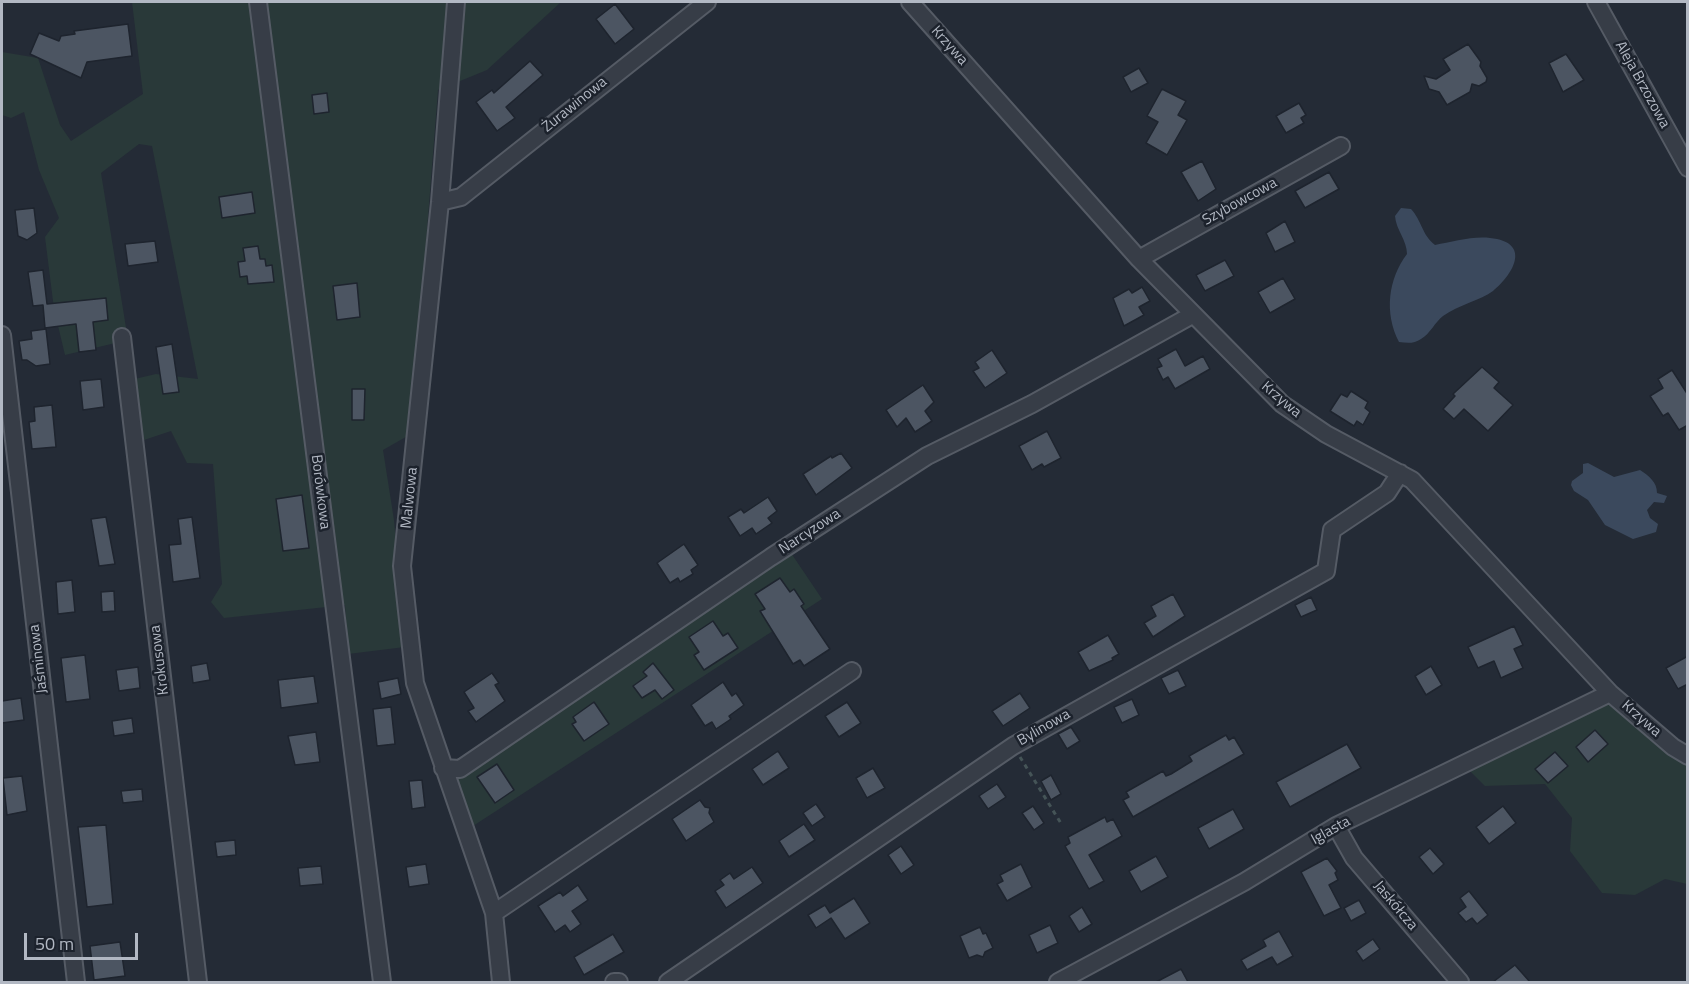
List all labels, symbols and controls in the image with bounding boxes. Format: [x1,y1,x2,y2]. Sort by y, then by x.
street label: Krzywa [927,23,971,69]
street label: Aleja Brzozowa [1611,38,1673,132]
street label: Żurawinowa [539,73,611,137]
street label: Szybowcowa [1200,174,1280,230]
street label: Krzywa [1257,378,1305,422]
street label: Borówkowa [306,454,334,530]
street label: Malwowa [398,466,422,530]
street label: Narcyzowa [776,505,844,559]
street label: Jaśminowa [26,623,52,695]
street label: Krokusowa [147,624,173,696]
street label: Krzywa [1618,697,1664,741]
street label: Bylinowa [1014,706,1074,750]
street label: Iglasta [1308,813,1354,849]
street label: Jaskółcza [1369,878,1421,934]
scale bar [27,921,141,959]
text: 50 m [35,930,74,957]

